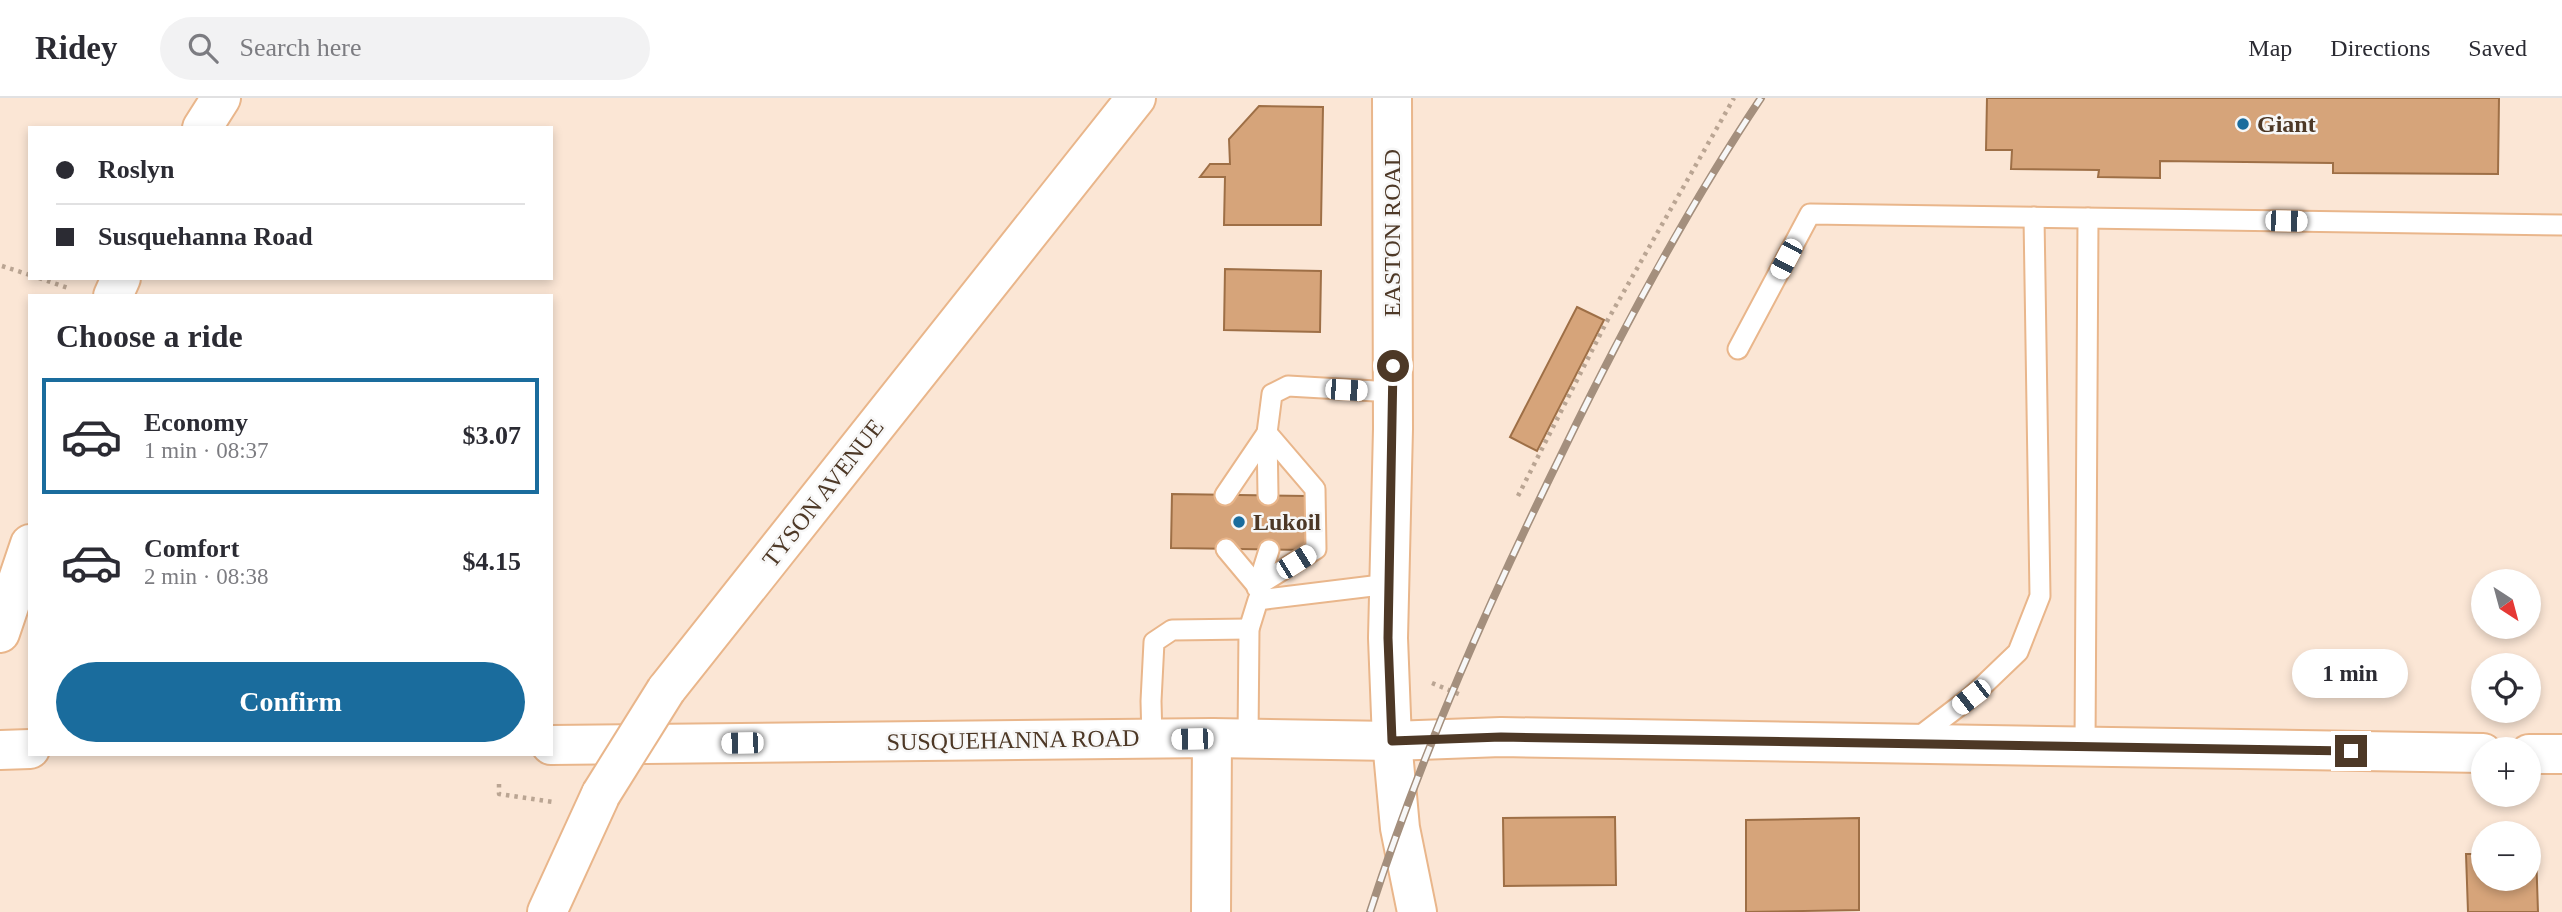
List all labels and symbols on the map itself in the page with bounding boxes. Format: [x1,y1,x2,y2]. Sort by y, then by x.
place label: Giant [2257,111,2316,137]
marker: Giant [2235,116,2251,132]
street label: EASTON ROAD [1379,149,1405,317]
car [2265,210,2308,232]
car [1767,236,1806,282]
route start [1377,350,1409,382]
car [1325,378,1368,402]
street label: TYSON AVENUE [757,414,889,572]
place label: Lukoil [1253,509,1321,535]
marker: Lukoil [1231,514,1247,530]
car [1273,542,1320,582]
north arrow [2471,569,2541,639]
callout: 1 min [2293,650,2409,698]
car [1948,676,1995,718]
street label: SUSQUEHANNA ROAD [886,725,1140,755]
car [1171,728,1214,750]
car [721,732,764,754]
route end [2335,735,2367,767]

